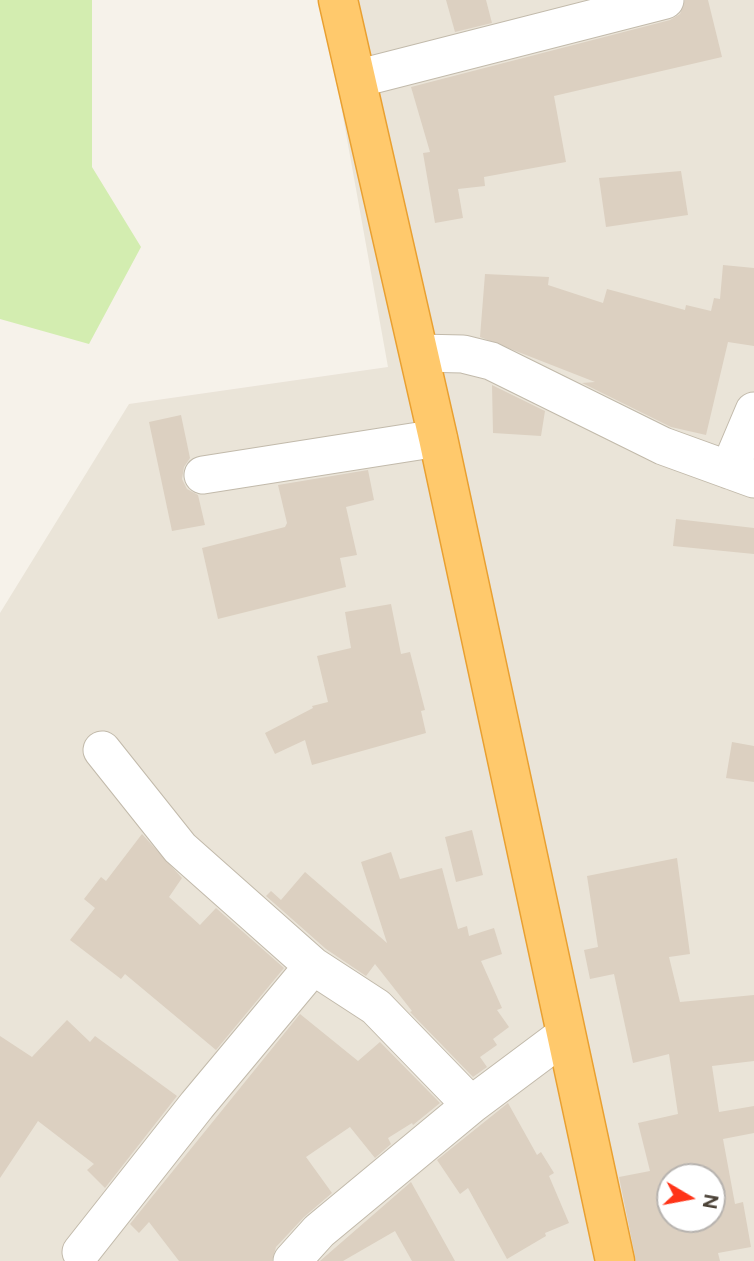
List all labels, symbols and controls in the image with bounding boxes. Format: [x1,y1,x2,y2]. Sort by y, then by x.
north arrow [656,1163,726,1233]
text: N [698,1192,723,1211]

